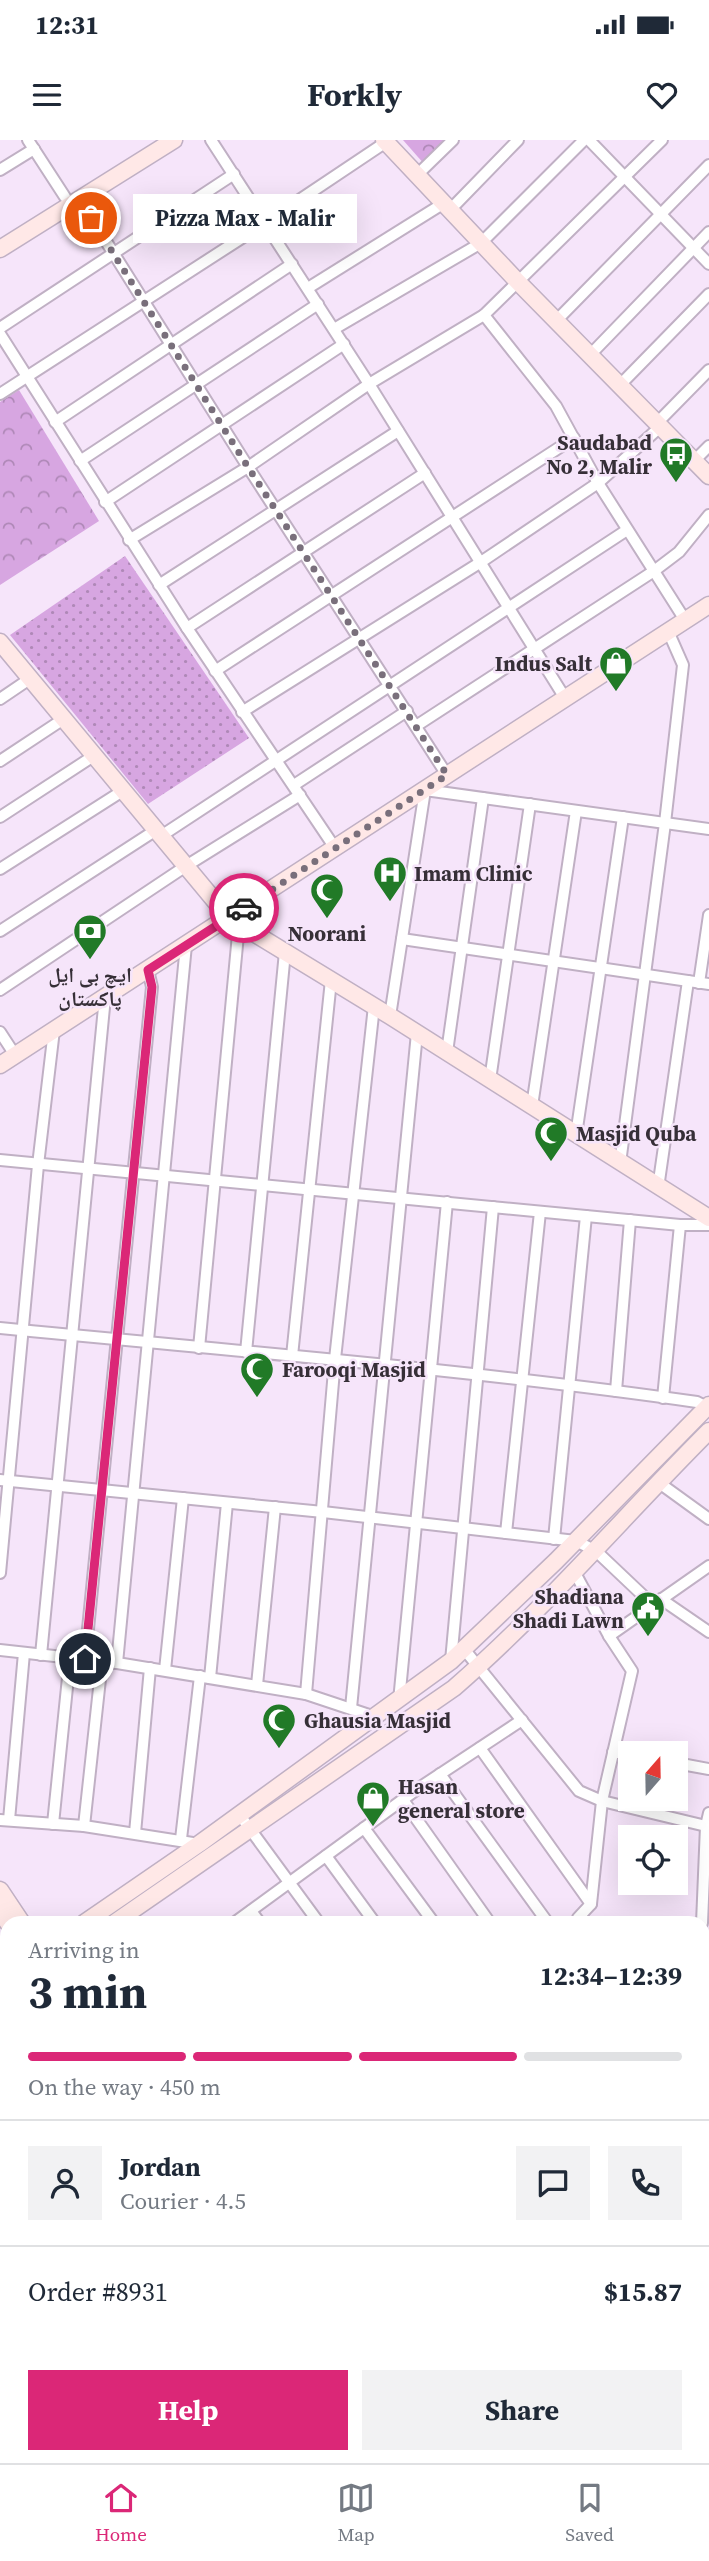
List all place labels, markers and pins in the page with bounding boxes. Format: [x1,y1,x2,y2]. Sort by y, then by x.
pin [61,188,121,248]
callout: Pizza Max - Malir [133,194,357,242]
place label: Saudabad No 2, Malir [546,428,653,481]
bus stop icon: Saudabad No 2, Malir [657,435,695,484]
shop icon: Indus Salt [597,644,635,693]
place label: Indus Salt [495,649,592,678]
hospital icon: Imam Clinic [371,854,409,903]
place label: Imam Clinic [414,859,533,888]
mosque icon: Noorani [308,871,346,920]
bank icon: ایچ بی ایل پاکستان [71,912,109,961]
place label: Noorani [288,919,367,948]
place label: ایچ بی ایل پاکستان [48,960,132,1013]
mosque icon: Masjid Quba [532,1114,570,1163]
place label: Masjid Quba [576,1119,697,1148]
mosque icon: Farooqi Masjid [238,1350,276,1399]
place label: Farooqi Masjid [282,1355,426,1384]
place label: Shadiana Shadi Lawn [513,1582,625,1635]
public building icon: Shadiana Shadi Lawn [629,1589,667,1638]
pin [55,1629,115,1689]
mosque icon: Ghausia Masjid [260,1701,298,1750]
place label: Ghausia Masjid [304,1706,452,1735]
place label: Hasan general store [398,1772,525,1825]
shop icon: Hasan general store [354,1779,392,1828]

